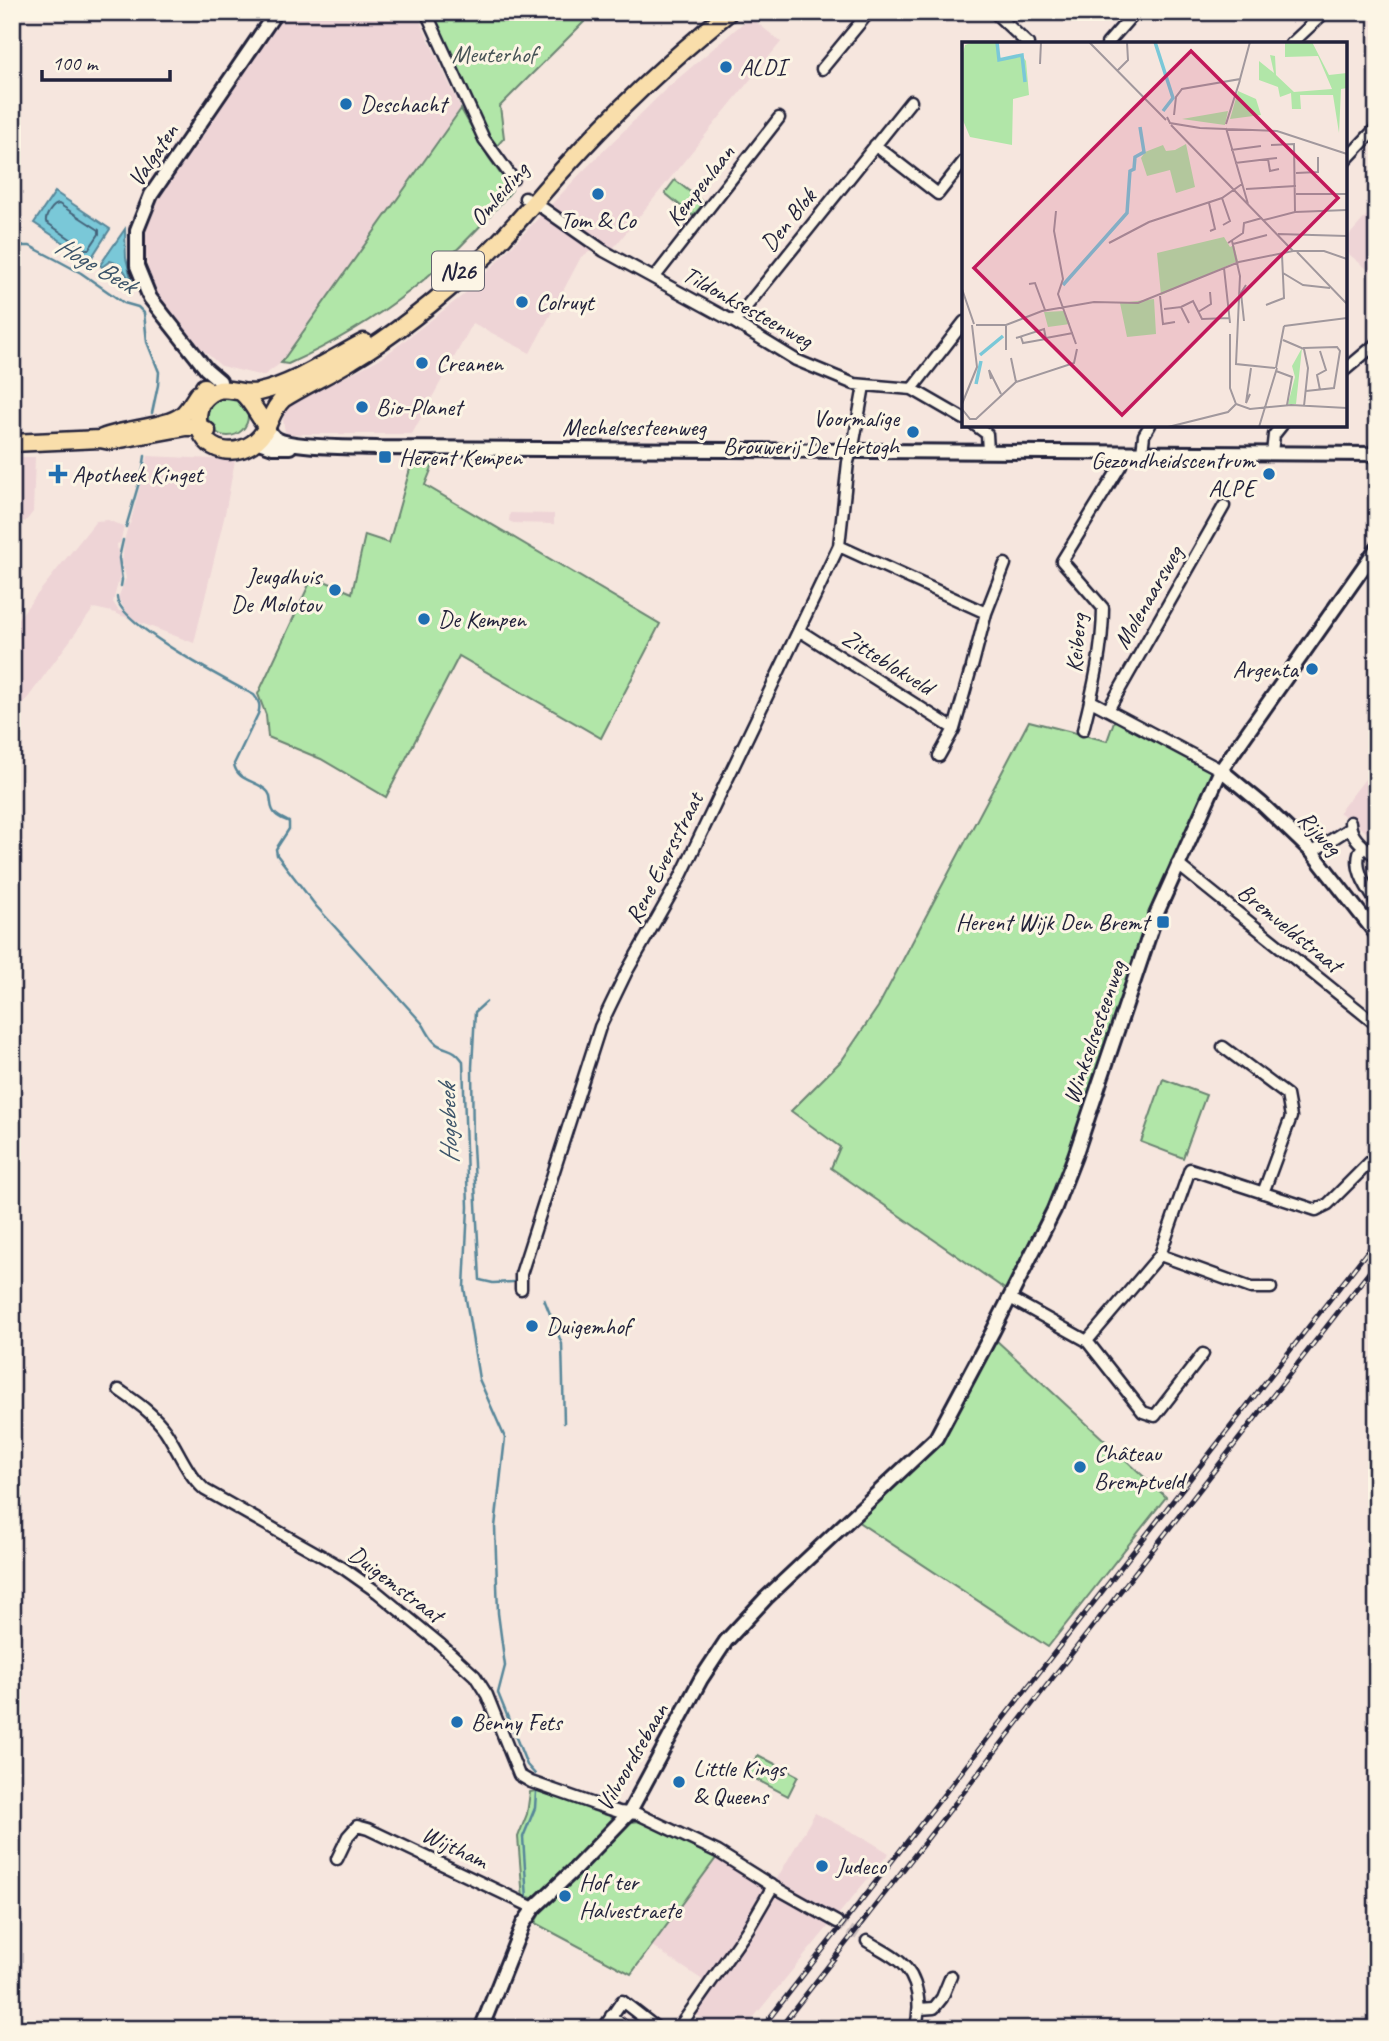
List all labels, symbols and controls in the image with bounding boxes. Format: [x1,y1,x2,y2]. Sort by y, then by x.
scale bar [42,38,170,82]
park label: Meuterhof [452,39,541,69]
inset map [962,42,1347,427]
text: 100 m [52,50,99,76]
place label: ALDI [740,52,791,82]
marker: ALDI [718,59,734,75]
place label: Deschacht [360,89,449,119]
marker: Deschacht [338,96,354,112]
street label: Valgaten [121,117,186,192]
street label: Kempenlaan [659,138,741,232]
street label: Omleiding [463,154,537,232]
street label: Den Blok [754,181,824,257]
marker: Tom & Co [590,186,606,202]
place label: Tom & Co [560,205,637,235]
water label: Hoge Beek [50,229,146,303]
road number: N26 [432,252,484,290]
street label: Tildonksesteenweg [678,259,820,356]
place label: Colruyt [536,287,596,317]
marker: Colruyt [514,294,530,310]
place label: Creanen [436,348,504,378]
marker: Creanen [414,355,430,371]
place label: Bio-Planet [376,392,465,422]
marker: Bio-Planet [354,399,370,415]
place label: Voormalige Brouwerij De Hertogh [723,403,901,461]
street label: Mechelsesteenweg [562,412,707,442]
marker: Voormalige Brouwerij De Hertogh [905,424,921,440]
place label: Herent Kempen [399,442,523,472]
place label: Gezondheidscentrum ALPE [1091,445,1258,503]
marker: Herent Kempen [377,449,393,465]
place label: Apotheek Kinget [72,459,204,489]
marker: Apotheek Kinget [50,466,66,482]
marker: Gezondheidscentrum ALPE [1261,466,1277,482]
street label: Molenaarsweg [1106,539,1190,654]
place label: Jeugdhuis De Molotov [231,561,324,619]
marker: Jeugdhuis De Molotov [327,582,343,598]
place label: De Kempen [438,604,527,634]
marker: De Kempen [416,611,432,627]
street label: Keiberg [1058,611,1094,674]
street label: Zitteblokveld [837,622,942,704]
place label: Argenta [1233,654,1299,684]
marker: Argenta [1304,661,1320,677]
street label: Rene Eversstraat [618,786,711,928]
street label: Rijweg [1292,804,1349,863]
street label: Bremveldstraat [1232,877,1351,981]
place label: Herent Wijk Den Bremt [956,907,1152,937]
marker: Herent Wijk Den Bremt [1155,914,1171,930]
street label: Winkselsesteenweg [1056,955,1133,1107]
water label: Hogebeek [430,1078,466,1164]
place label: Duigemhof [546,1311,636,1341]
marker: Duigemhof [524,1318,540,1334]
place label: Château Bremptveld [1094,1438,1187,1496]
marker: Château Bremptveld [1072,1459,1088,1475]
street label: Duigemstraat [343,1539,452,1631]
street label: Vilvoordsebaan [589,1697,676,1816]
place label: Benny Fets [471,1707,564,1737]
marker: Benny Fets [449,1714,465,1730]
place label: Little Kings & Queens [693,1753,787,1811]
marker: Little Kings & Queens [671,1774,687,1790]
street label: Wijtham [417,1819,495,1876]
place label: Judeco [835,1851,887,1881]
marker: Judeco [814,1858,830,1874]
place label: Hof ter Halvestraete [579,1867,683,1925]
marker: Hof ter Halvestraete [557,1888,573,1904]

